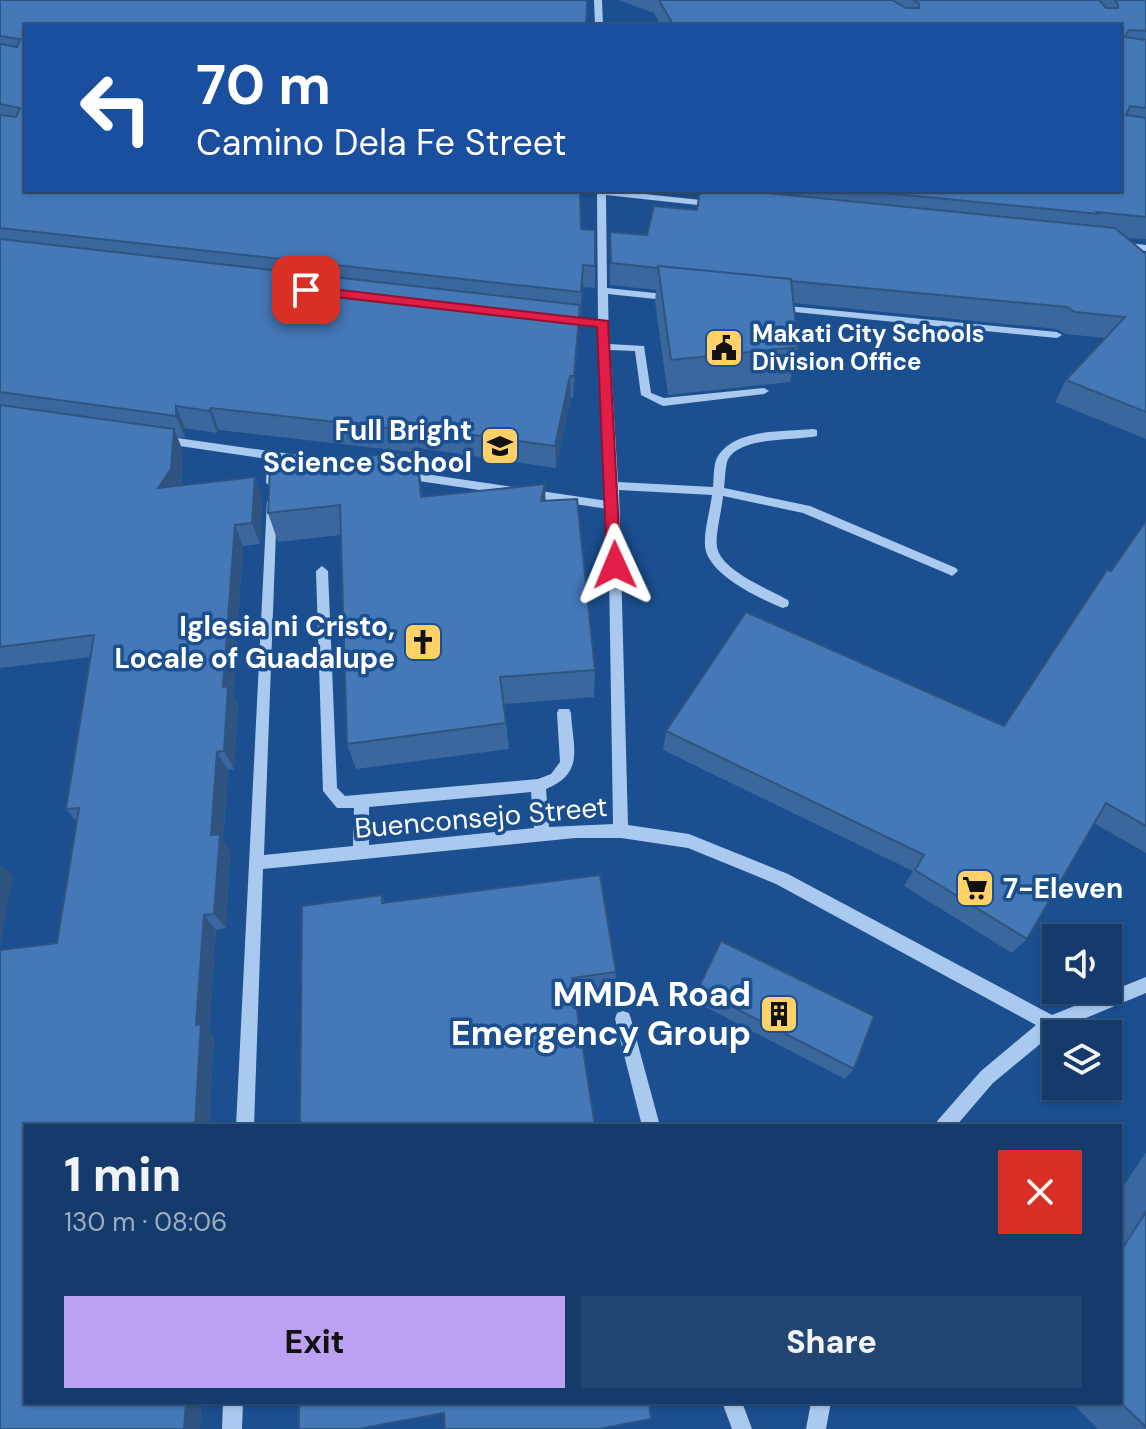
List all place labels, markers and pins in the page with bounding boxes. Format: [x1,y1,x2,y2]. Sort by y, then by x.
pin [272,256,340,324]
place label: Makati City Schools Division Office [752,318,984,377]
public building icon: Makati City Schools Division Office [703,327,745,369]
place label: Full Bright Science School [263,412,472,481]
school or university icon: Full Bright Science School [479,425,521,467]
place label: Iglesia ni Cristo, Locale of Guadalupe [114,608,395,677]
church icon: Iglesia ni Cristo, Locale of Guadalupe [402,621,444,663]
supermarket icon: 7-Eleven [954,867,996,909]
place label: 7-Eleven [1003,870,1123,907]
place label: MMDA Road Emergency Group [451,972,751,1056]
building icon: MMDA Road Emergency Group [758,993,800,1035]

